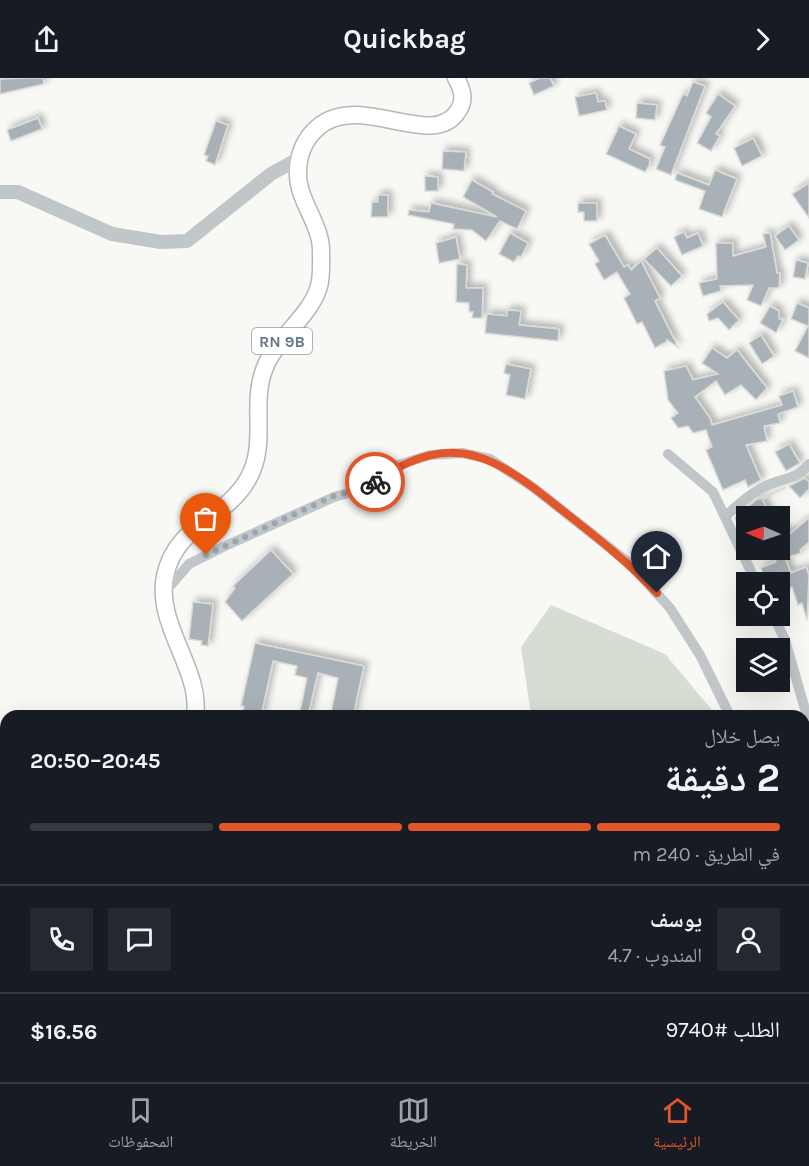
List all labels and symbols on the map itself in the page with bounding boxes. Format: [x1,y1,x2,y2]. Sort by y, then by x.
road number: RN 9B [252,328,312,354]
courier [345,452,405,512]
pin [180,493,231,555]
north arrow [736,506,790,560]
pin [631,531,682,593]

